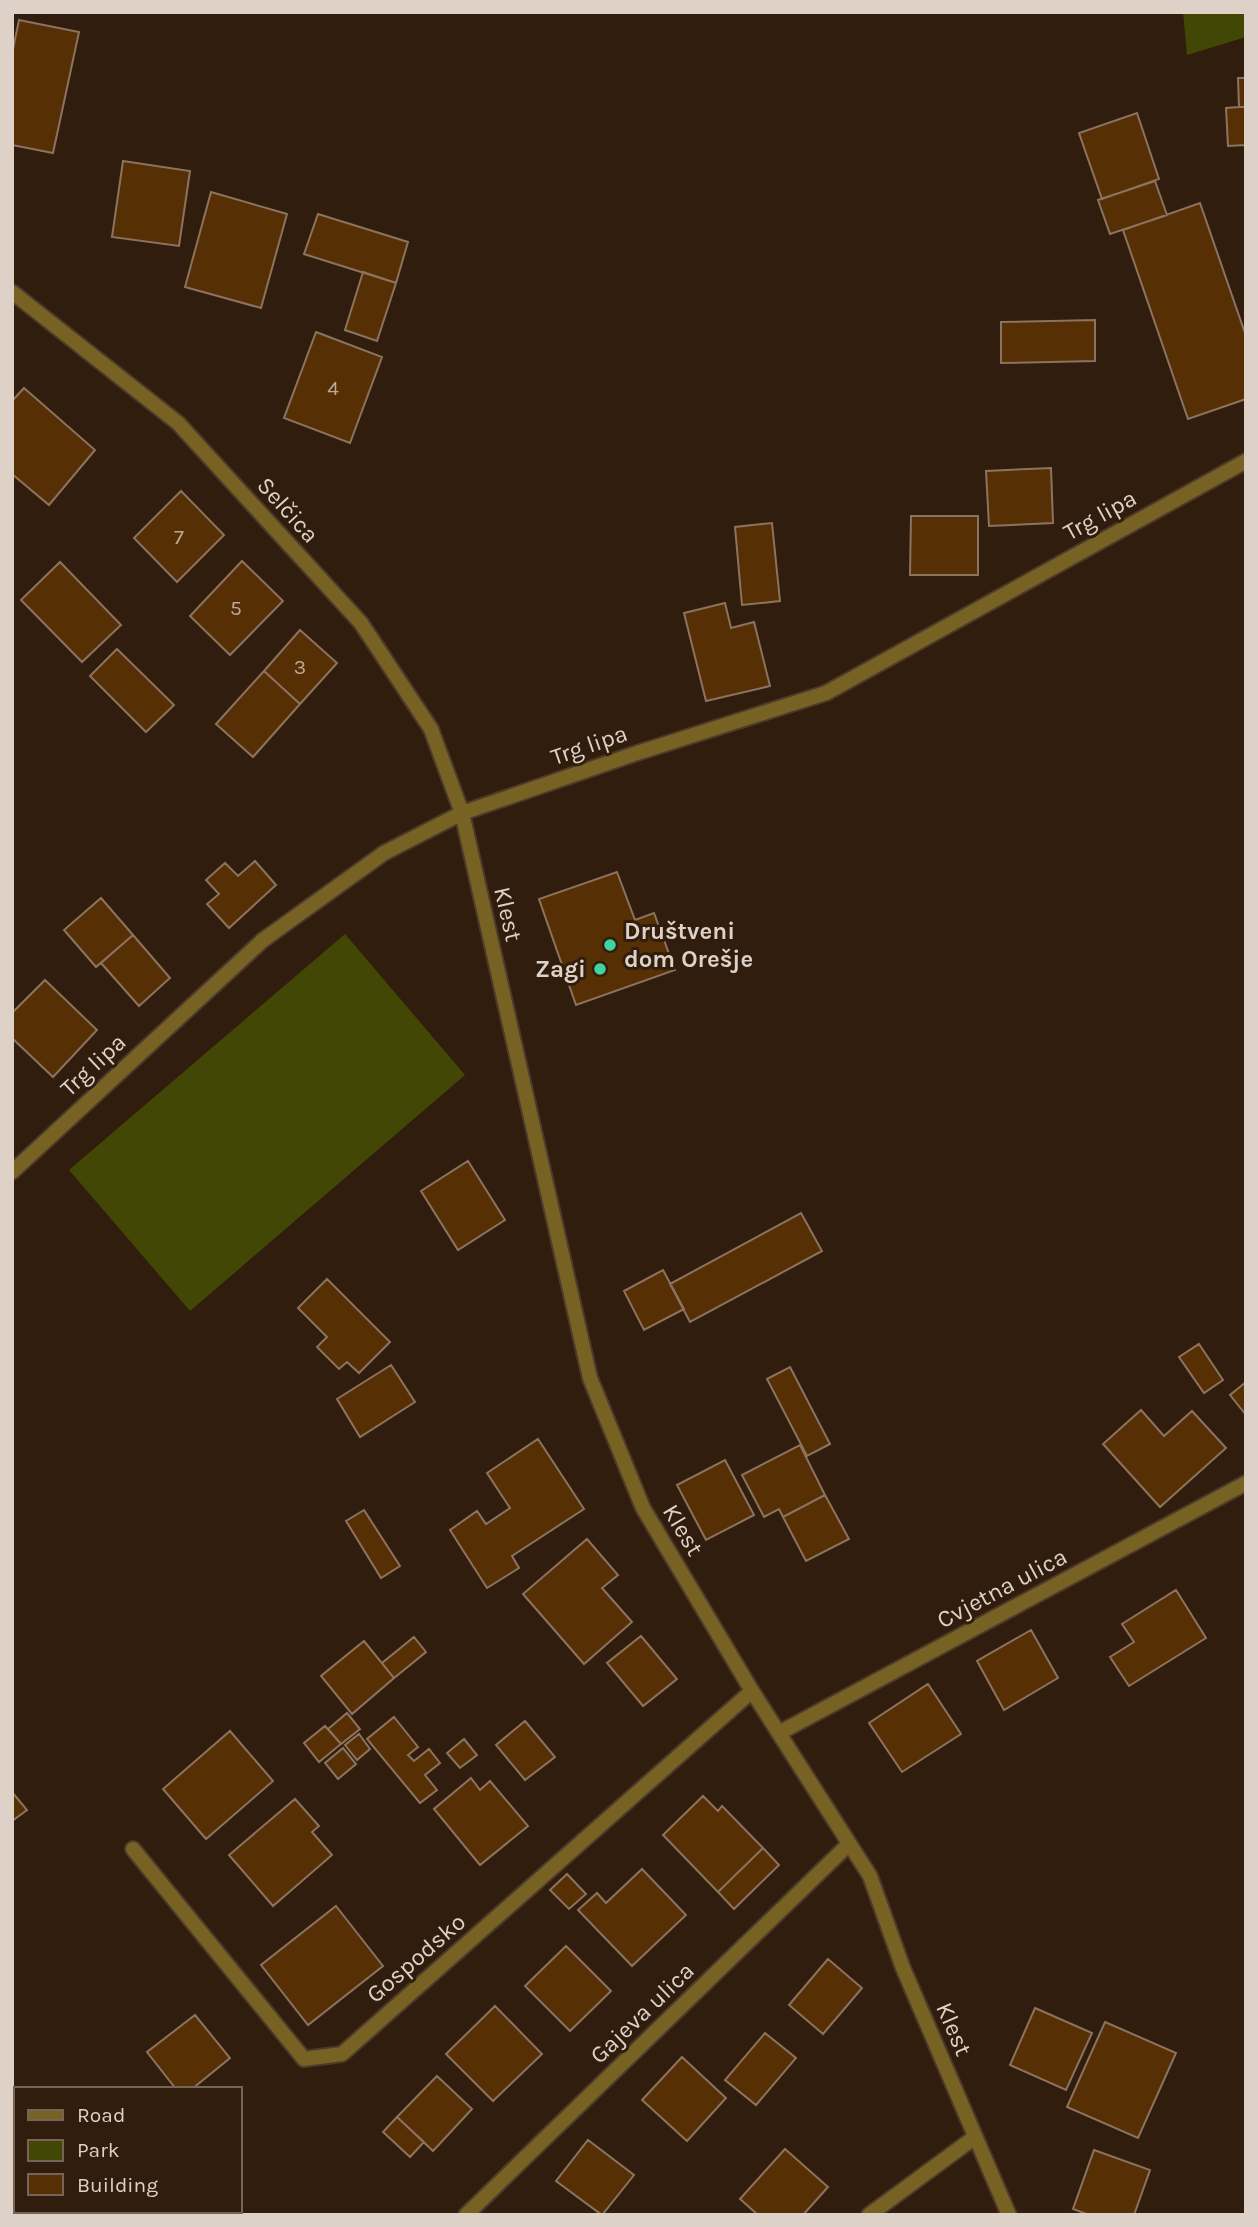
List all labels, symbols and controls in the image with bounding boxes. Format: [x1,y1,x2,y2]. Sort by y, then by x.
house number: 4 [327,376,339,400]
street label: Selčica [251,471,325,549]
street label: Trg lipa [1059,484,1141,546]
house number: 7 [174,525,184,549]
house number: 5 [230,596,242,620]
house number: 3 [294,655,306,679]
street label: Trg lipa [547,719,631,771]
street label: Klest [488,884,528,944]
place label: Društveni dom Orešje [624,917,753,973]
marker: Društveni dom Orešje [602,937,618,953]
place label: Zagi [535,955,586,983]
marker: Zagi [592,961,608,977]
street label: Trg lipa [55,1028,131,1102]
street label: Klest [657,1499,709,1561]
street label: Cvjetna ulica [932,1542,1072,1634]
street label: Gospodsko [361,1907,471,2009]
street label: Gajeva ulica [584,1957,700,2069]
street label: Klest [930,1998,978,2060]
legend [14,2087,242,2213]
text: Road [77,2103,125,2127]
text: Park [77,2138,120,2162]
text: Building [77,2173,158,2197]

